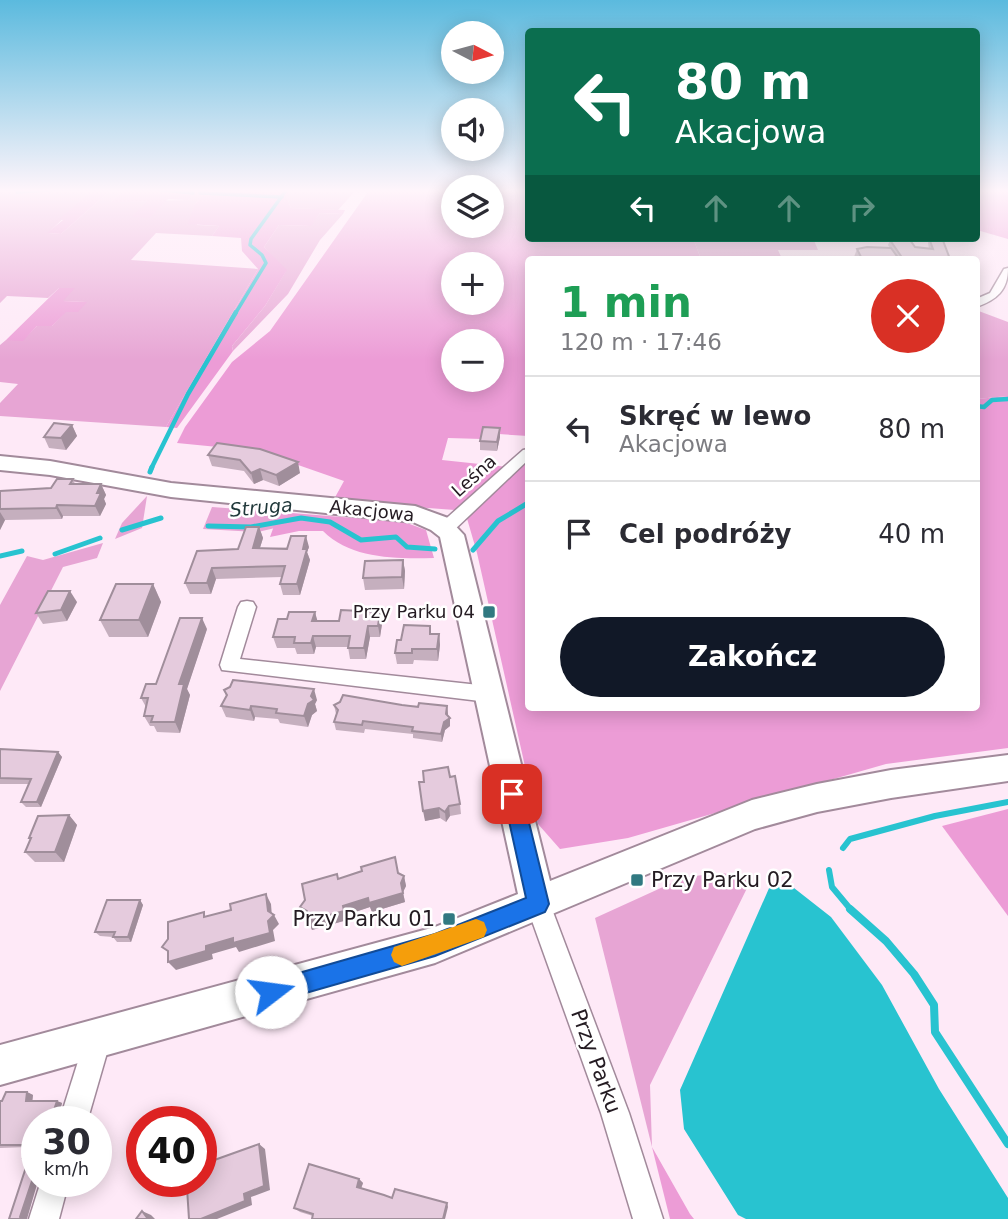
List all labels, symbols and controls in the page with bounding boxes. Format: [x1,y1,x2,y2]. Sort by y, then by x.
north arrow [441,21,504,84]
map controls [441,21,504,392]
text: 80 m [675,54,811,111]
icon: left [560,56,651,147]
button: sound [441,98,504,161]
text: Akacjowa [675,113,826,151]
button: layers [441,175,504,238]
icon: left [624,189,662,227]
icon: ahead [697,189,735,227]
icon: ahead [770,189,808,227]
icon: right [843,189,881,227]
button: + [441,252,504,315]
text: 1 min [560,278,692,327]
button: close [871,279,945,353]
button: − [441,329,504,392]
text: 120 m · 17:46 [560,329,722,355]
text: Skręć w lewo [619,401,811,431]
icon: left [560,410,598,448]
text: 80 m [878,414,945,444]
text: Akacjowa [619,431,728,457]
street label: Leśna [447,450,500,501]
water label: Struga [229,493,293,521]
street label: Akacjowa [329,496,415,525]
icon: arrive [560,515,598,553]
text: Cel podróży [619,519,792,549]
text: 40 m [878,519,945,549]
place label: Przy Parku 04 [353,601,475,622]
marker: Przy Parku 04 [481,604,497,620]
button: Zakończ [560,617,945,697]
pin [482,764,542,824]
icon: arrive [493,775,531,813]
place label: Przy Parku 02 [651,868,794,892]
marker: Przy Parku 02 [629,872,645,888]
place label: Przy Parku 01 [293,907,435,931]
marker: Przy Parku 01 [441,911,457,927]
position arrow [234,955,308,1029]
street label: Przy Parku [566,1006,626,1116]
speed limit sign: 40 [126,1106,217,1197]
text: 30 [42,1122,91,1162]
text: km/h [44,1158,89,1179]

